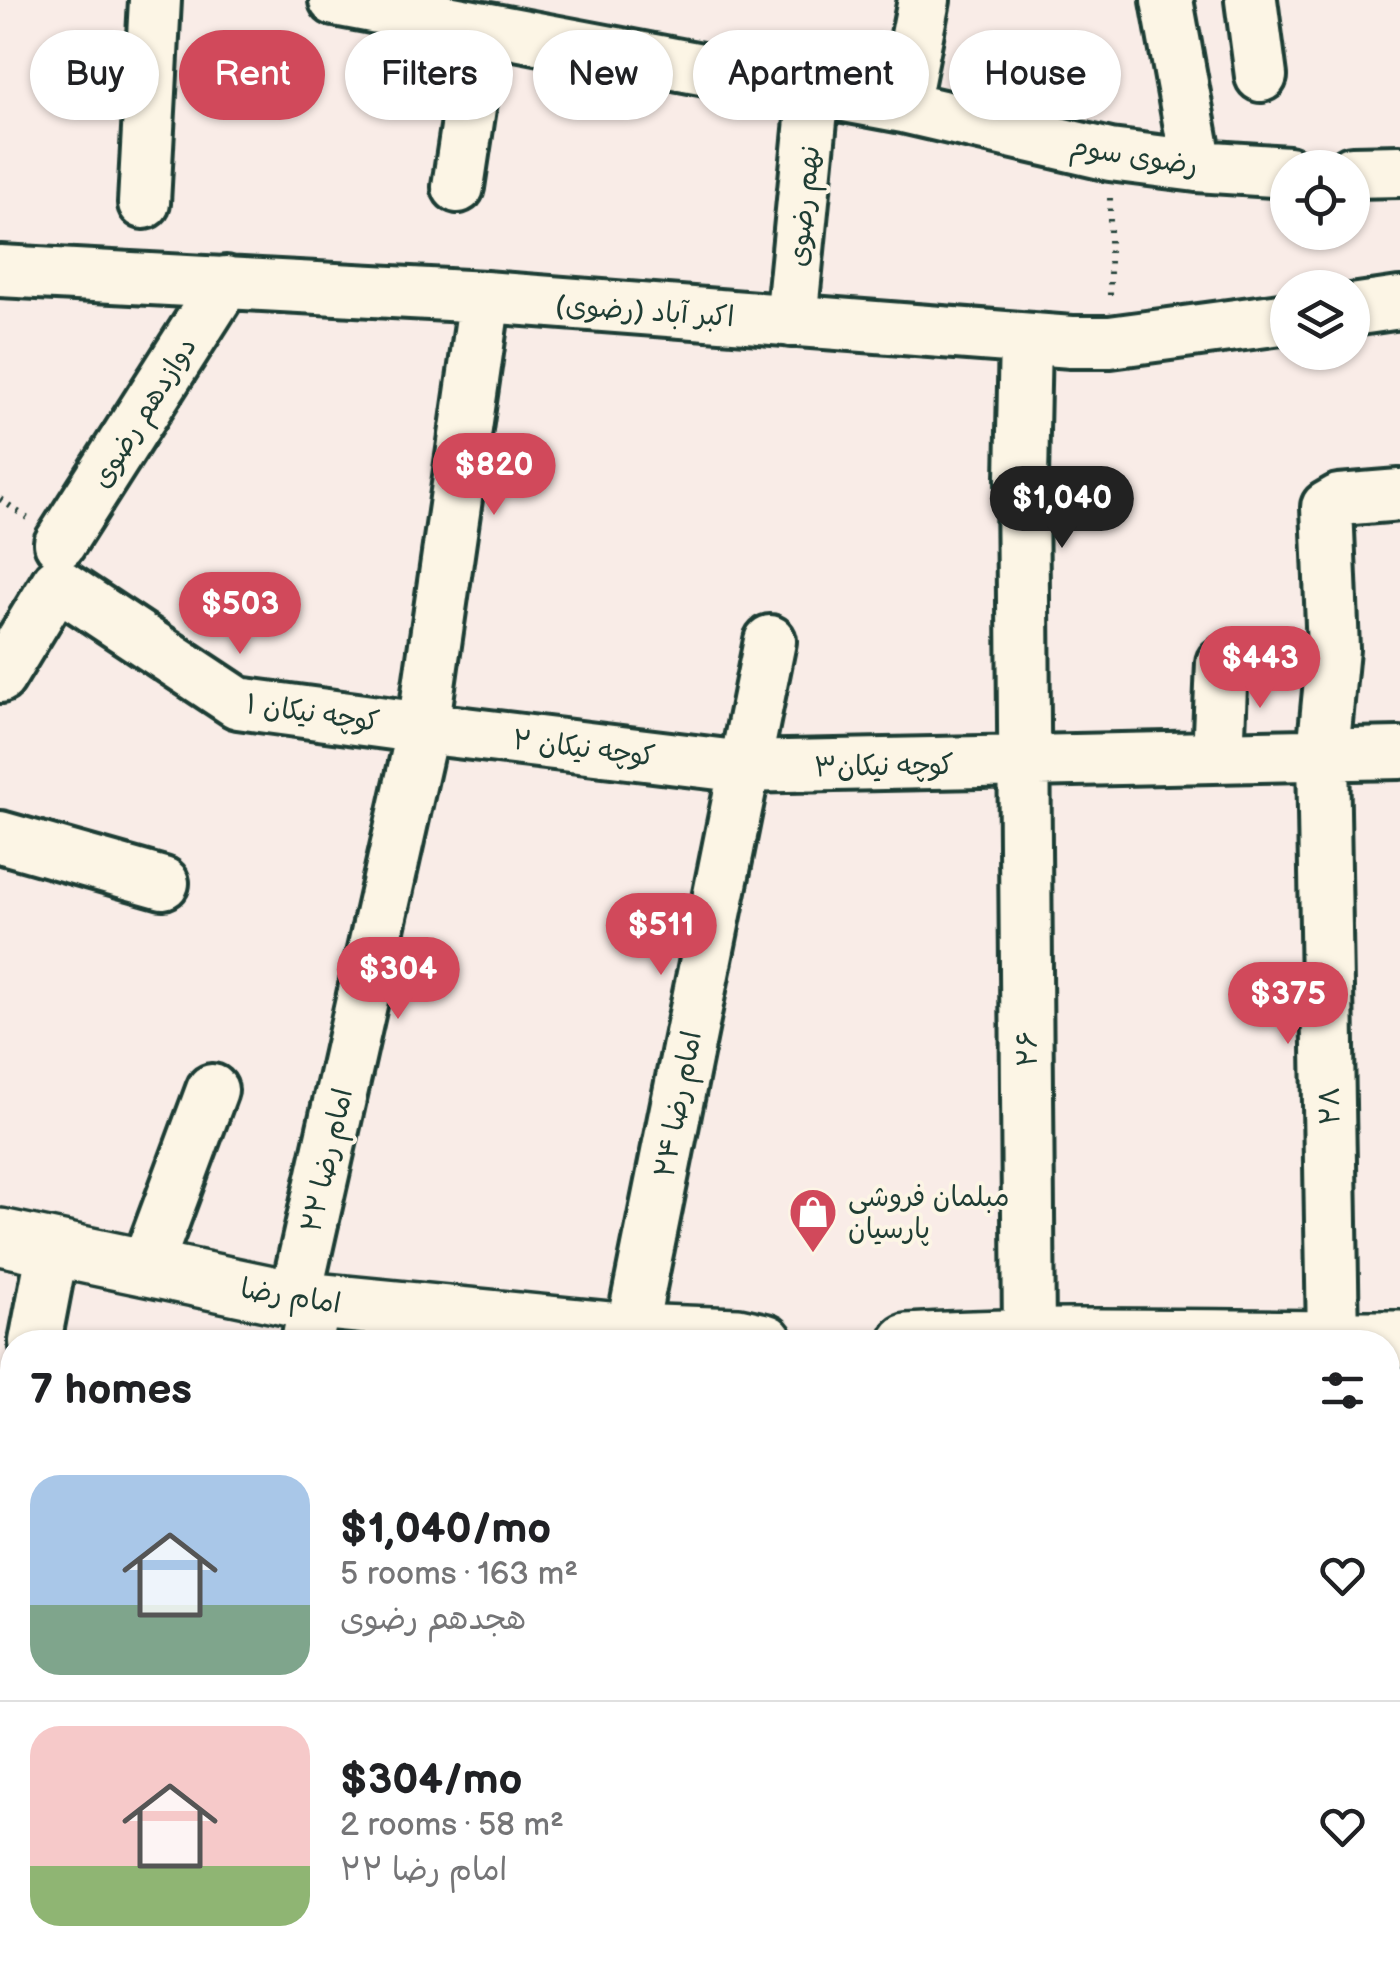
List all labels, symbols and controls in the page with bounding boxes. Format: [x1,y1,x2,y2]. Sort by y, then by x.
chip: Buy [30,30,159,120]
chip: Rent [179,30,325,120]
chip: Filters [345,30,513,120]
chip: New [533,30,673,120]
chip: Apartment [693,30,929,120]
chip: House [949,30,1121,120]
street label: رضوی سوم [1067,130,1200,187]
street label: نهم رضوی [782,144,831,269]
map controls [1270,150,1370,370]
button: locate [1270,150,1370,250]
button: layers [1270,270,1370,370]
street label: اکبر آباد (رضوی) [554,289,735,334]
street label: دوازدهم رضوی [85,331,207,496]
pin: $820 [435,433,553,518]
text: $820 [455,446,533,485]
pin: $1,040 [981,466,1143,551]
text: $1,040 [1012,479,1112,518]
pin: $503 [181,572,299,657]
text: $503 [201,585,279,624]
pin: $443 [1201,626,1319,711]
text: $443 [1221,639,1299,678]
street label: کوچه نیکان ۱ [244,688,382,739]
street label: کوچه نیکان ۲ [511,723,657,774]
street label: کوچه نیکان۳ [814,749,954,784]
pin: $511 [602,893,720,978]
text: $511 [628,906,694,945]
pin: $304 [339,937,457,1022]
text: $304 [359,950,437,989]
pin: $375 [1229,962,1347,1047]
text: $375 [1250,975,1326,1014]
street label: امام رضا ۲۴ [648,1028,713,1181]
street label: ۲۶ [1012,1031,1045,1067]
street label: امام رضا ۲۲ [295,1085,364,1236]
street label: ۲۸ [1314,1086,1347,1126]
place label: مبلمان فروشی پارسیان [848,1181,1009,1247]
shop icon: مبلمان فروشی پارسیان [787,1186,839,1254]
street label: امام رضا [238,1272,343,1325]
icon: filters [1315,1363,1370,1418]
text: 7 homes [30,1365,192,1416]
text: $1,040/mo [340,1504,551,1555]
icon: home [110,1515,230,1635]
icon: heart [1315,1548,1370,1603]
text: 5 rooms · 163 m² [340,1555,578,1594]
text: هجدهم رضوی [340,1600,526,1639]
text: $304/mo [340,1755,523,1806]
icon: home [110,1766,230,1886]
icon: heart [1315,1799,1370,1854]
text: 2 rooms · 58 m² [340,1806,564,1845]
text: امام رضا ۲۲ [340,1851,507,1890]

